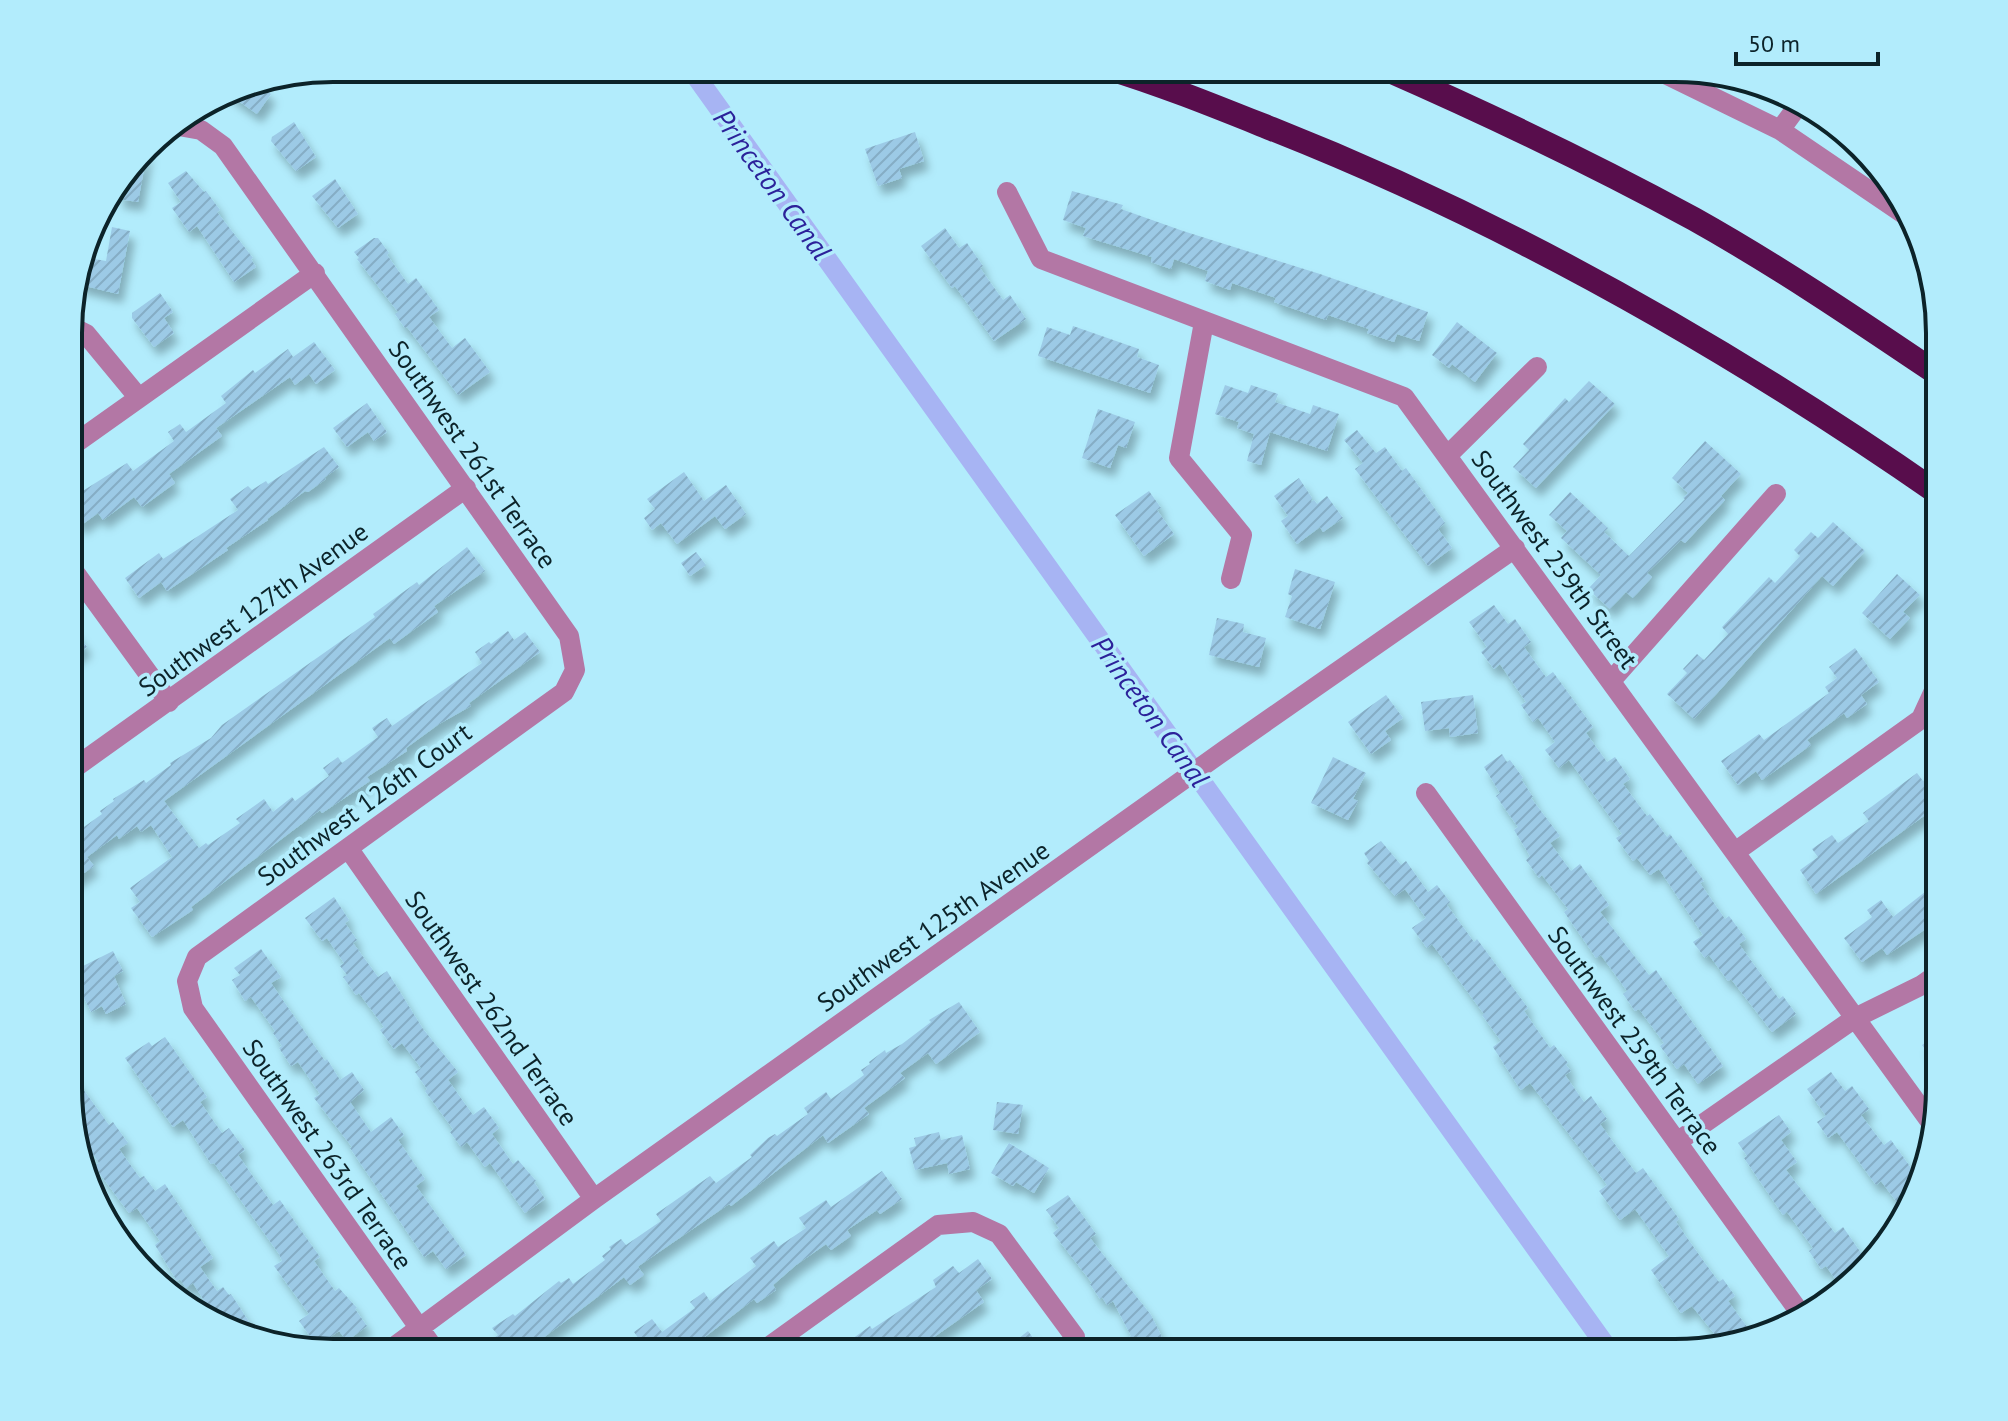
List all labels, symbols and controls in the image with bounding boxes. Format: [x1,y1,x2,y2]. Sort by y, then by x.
scale bar [1736,16,1878,66]
text: 50 m [1748,28,1800,59]
water label: Princeton Canal [706,101,841,267]
street label: Southwest 261st Terrace [382,333,564,575]
street label: Southwest 259th Street [1465,443,1646,675]
street label: Southwest 127th Avenue [132,515,374,703]
water label: Princeton Canal [1084,628,1219,794]
street label: Southwest 126th Court [251,715,478,893]
street label: Southwest 125th Avenue [810,833,1056,1019]
street label: Southwest 262nd Terrace [398,884,586,1132]
street label: Southwest 259th Terrace [1541,919,1729,1161]
street label: Southwest 263rd Terrace [236,1032,420,1276]

